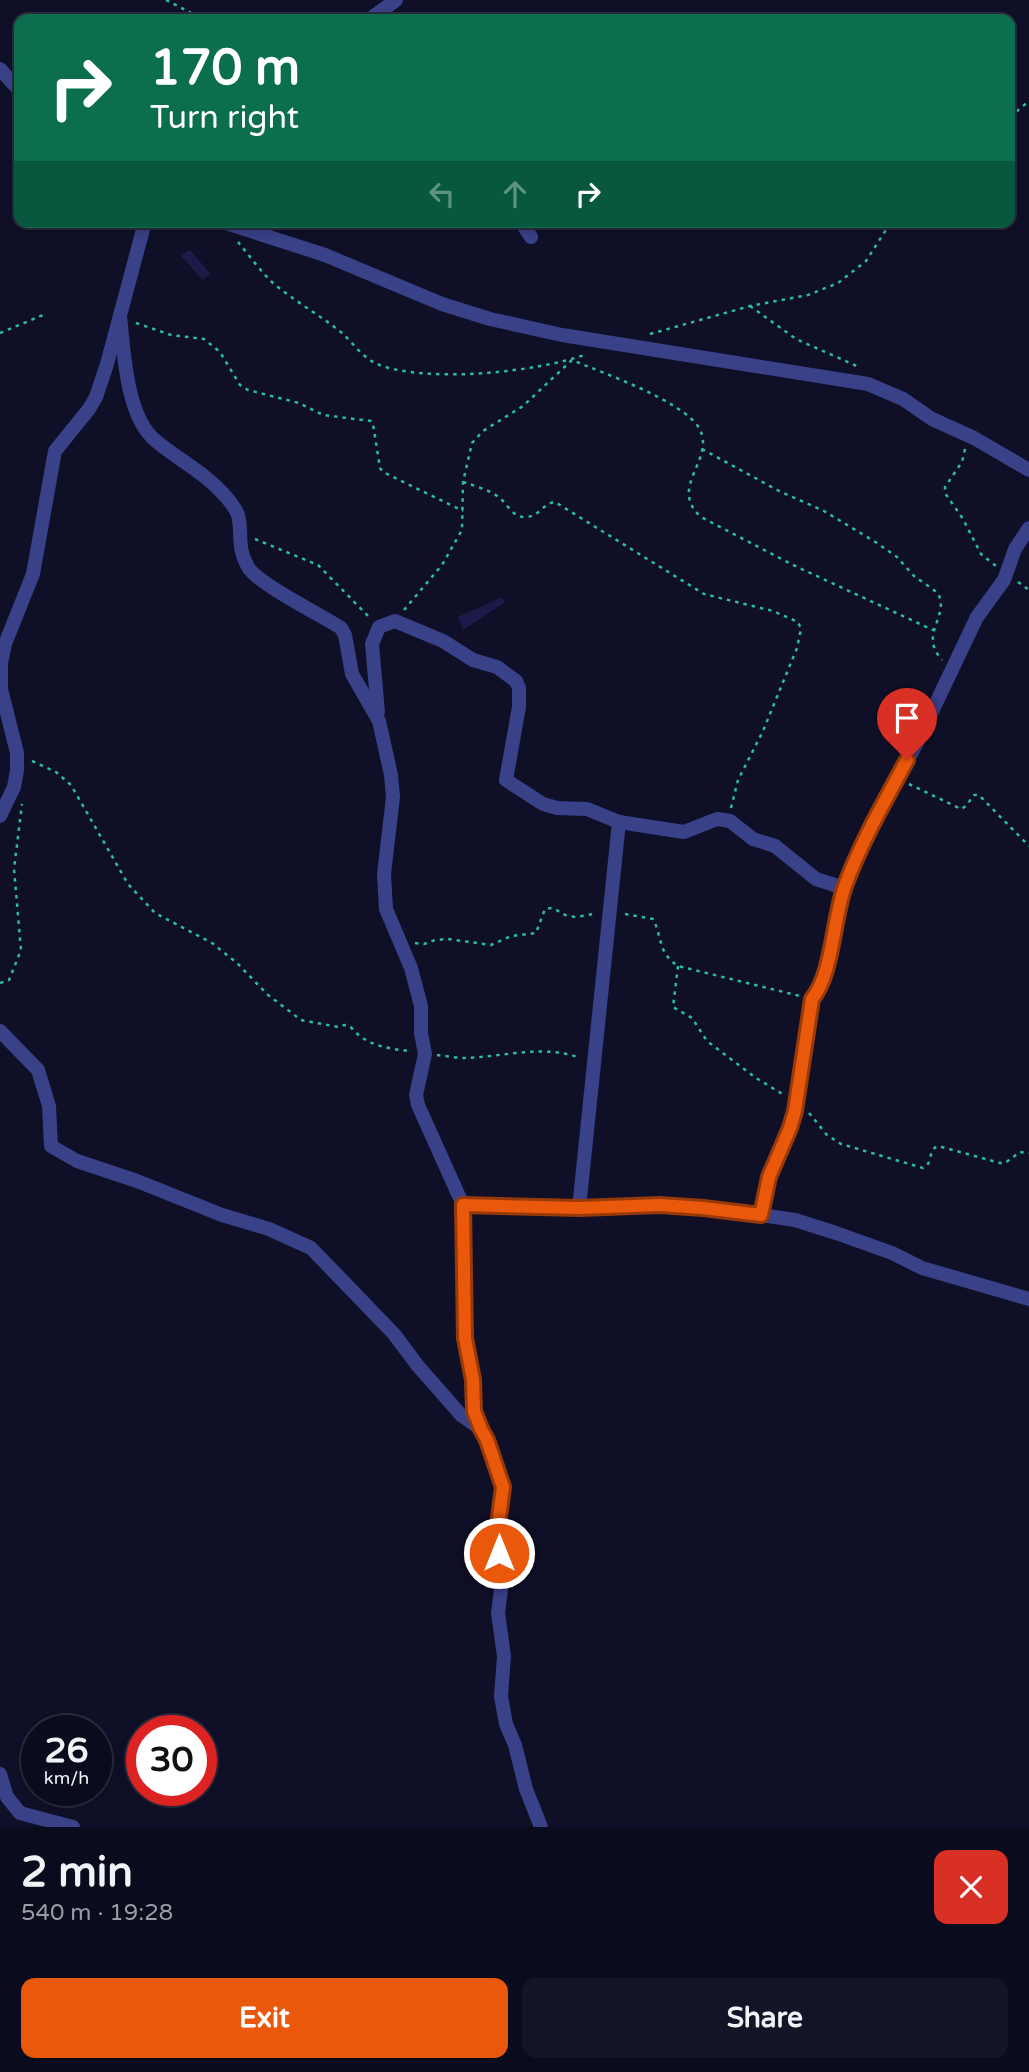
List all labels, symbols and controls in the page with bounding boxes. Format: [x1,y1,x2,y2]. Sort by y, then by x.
text: 170 m [150,39,300,98]
icon: right [35,42,126,133]
text: Turn right [150,99,299,137]
icon: left [423,175,461,213]
icon: ahead [496,175,534,213]
icon: right [569,175,607,213]
pin [877,688,937,760]
icon: arrive [888,699,926,737]
position arrow [462,1516,536,1590]
speed limit sign: 30 [126,1715,217,1806]
text: 26 [45,1730,88,1772]
text: km/h [44,1767,89,1789]
text: 2 min [21,1847,133,1898]
button: close [934,1850,1008,1924]
text: 540 m · 19:28 [21,1899,173,1927]
button: Exit [21,1978,508,2058]
button: Share [522,1978,1008,2058]

